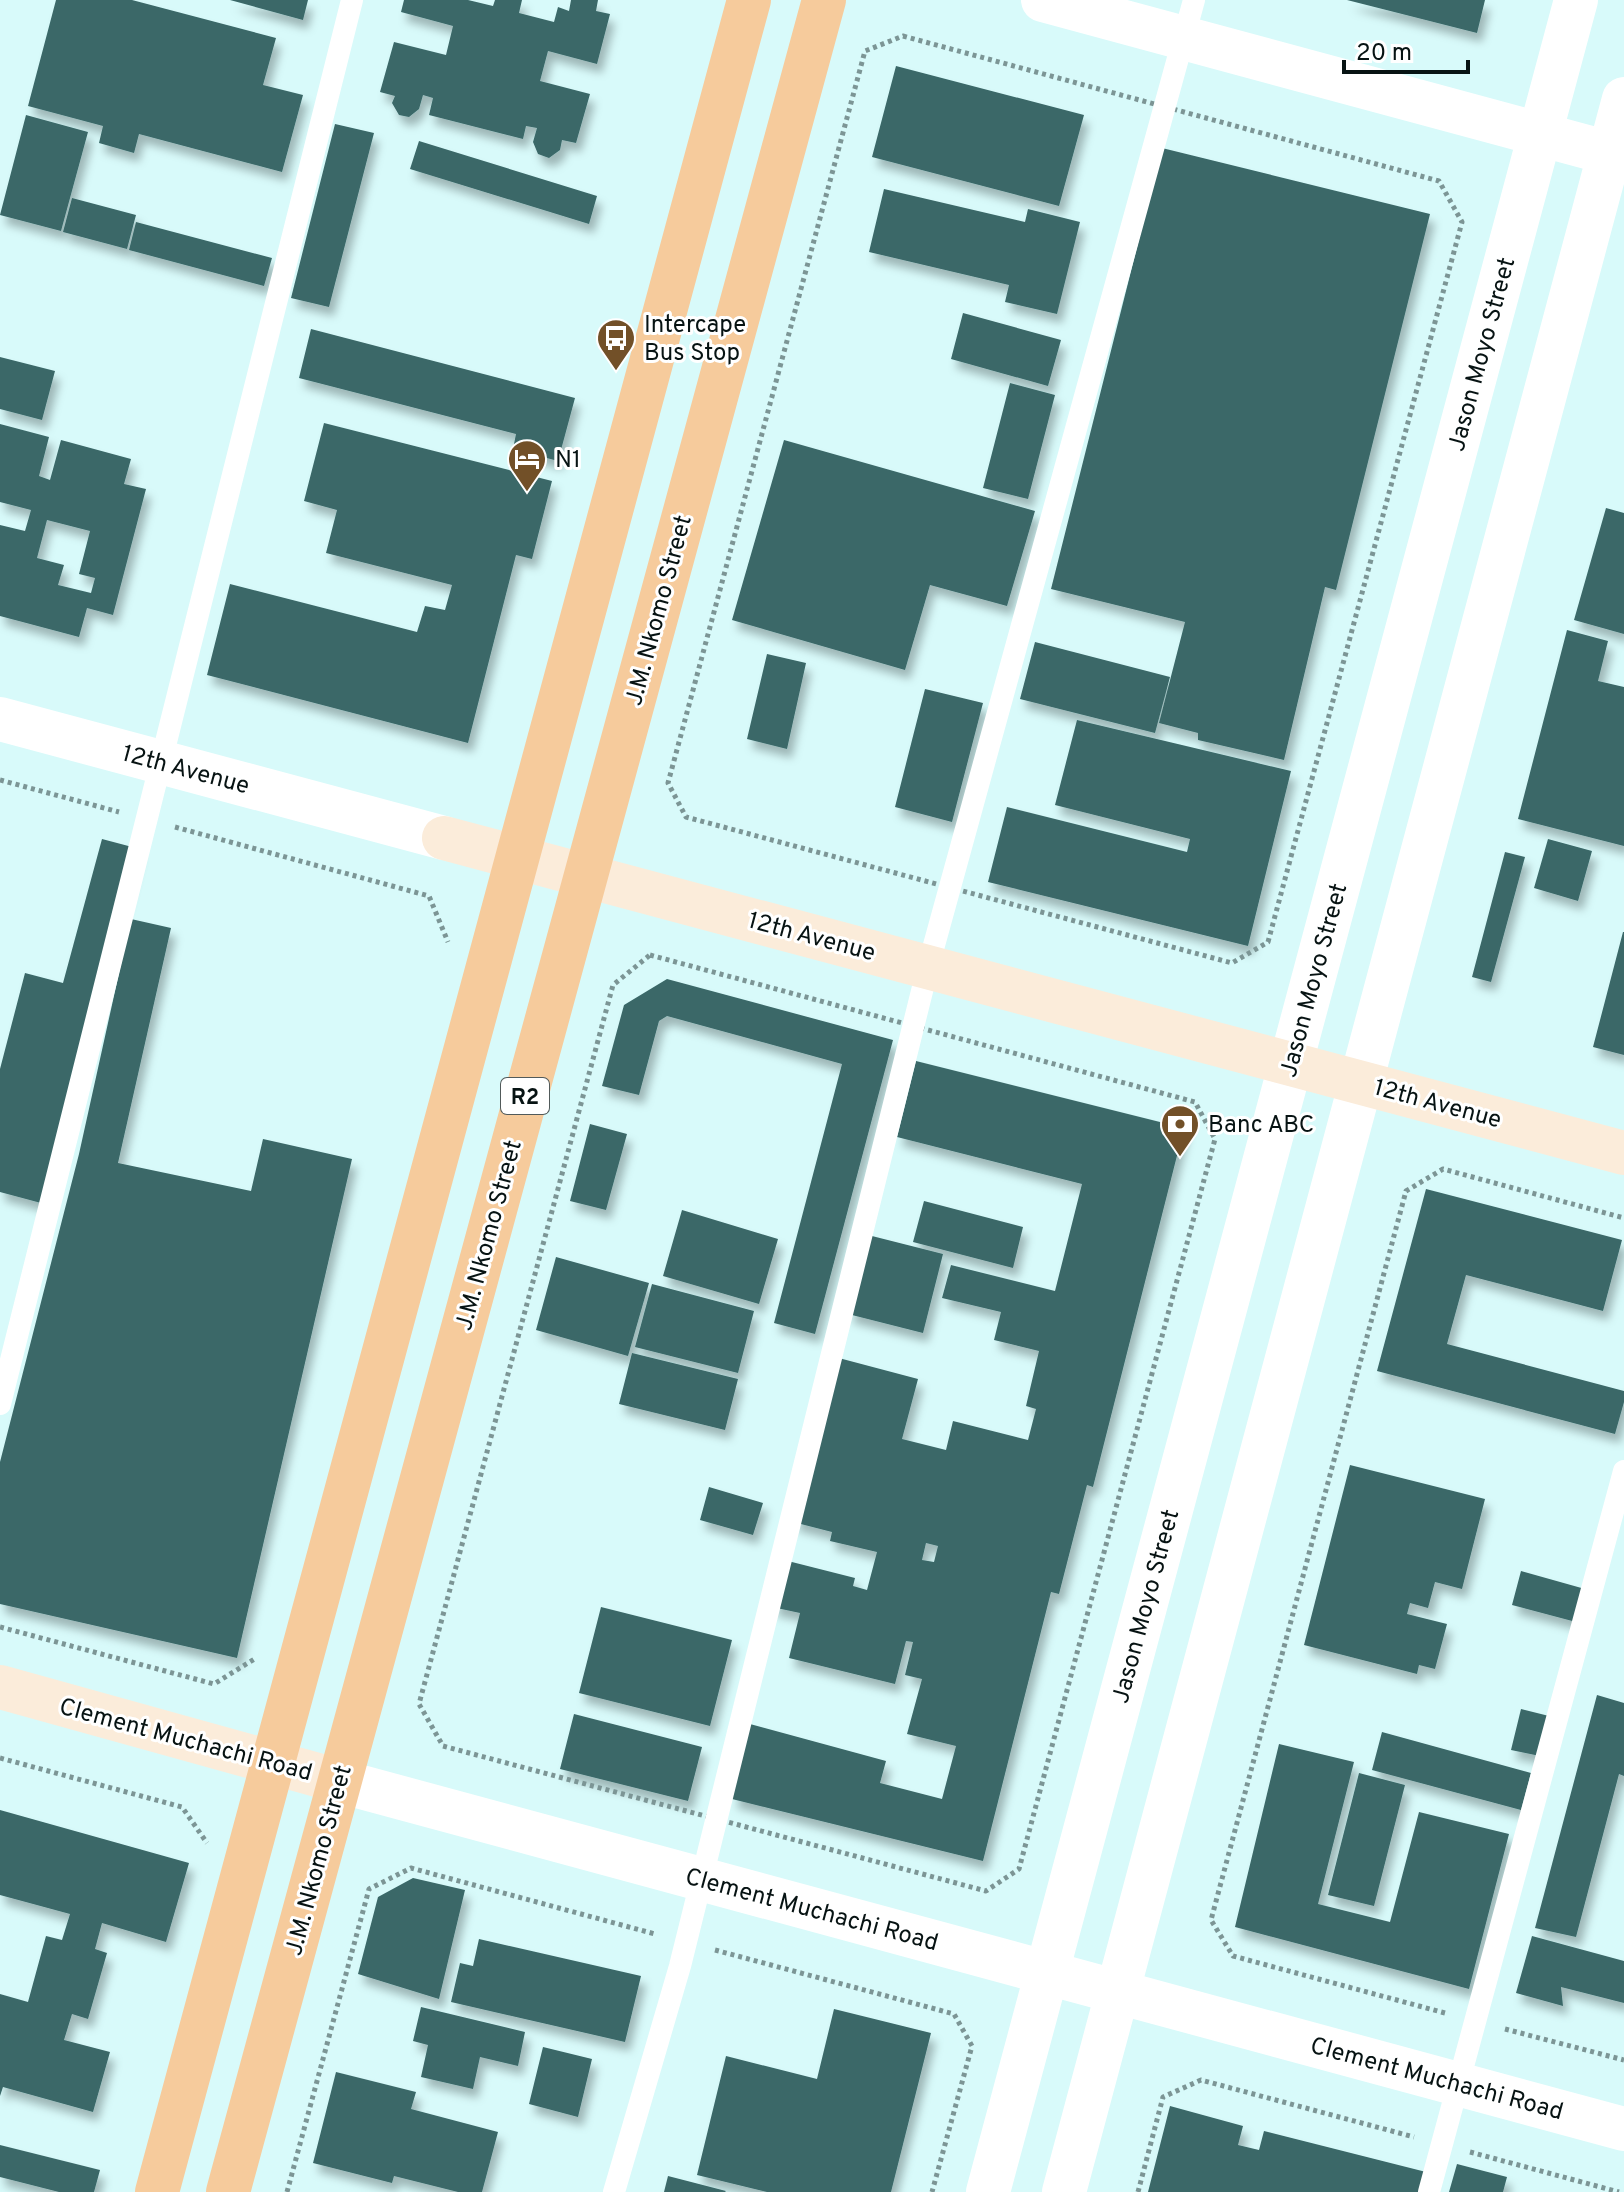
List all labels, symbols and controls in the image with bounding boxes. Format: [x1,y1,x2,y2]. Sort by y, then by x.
scale bar [1344,24,1468,74]
text: 20 m [1356,39,1412,69]
street label: Jason Moyo Street [1443,254,1523,455]
place label: Intercape Bus Stop [644,311,746,369]
bus stop icon: Intercape Bus Stop [595,317,637,372]
hotel icon: N1 [506,438,548,493]
place label: N1 [555,446,581,476]
street label: J.M. Nkomo Street [620,512,700,709]
street label: 12th Avenue [118,740,252,802]
street label: Jason Moyo Street [1275,880,1355,1081]
street label: 12th Avenue [744,907,878,969]
street label: 12th Avenue [1370,1074,1504,1136]
road number: R2 [501,1078,549,1114]
bank icon: Banc ABC [1159,1103,1201,1158]
place label: Banc ABC [1208,1111,1314,1141]
street label: J.M. Nkomo Street [450,1137,530,1334]
street label: Jason Moyo Street [1107,1506,1187,1707]
street label: Clement Muchachi Road [56,1693,315,1789]
street label: J.M. Nkomo Street [280,1762,360,1959]
street label: Clement Muchachi Road [682,1863,941,1959]
street label: Clement Muchachi Road [1307,2032,1566,2128]

